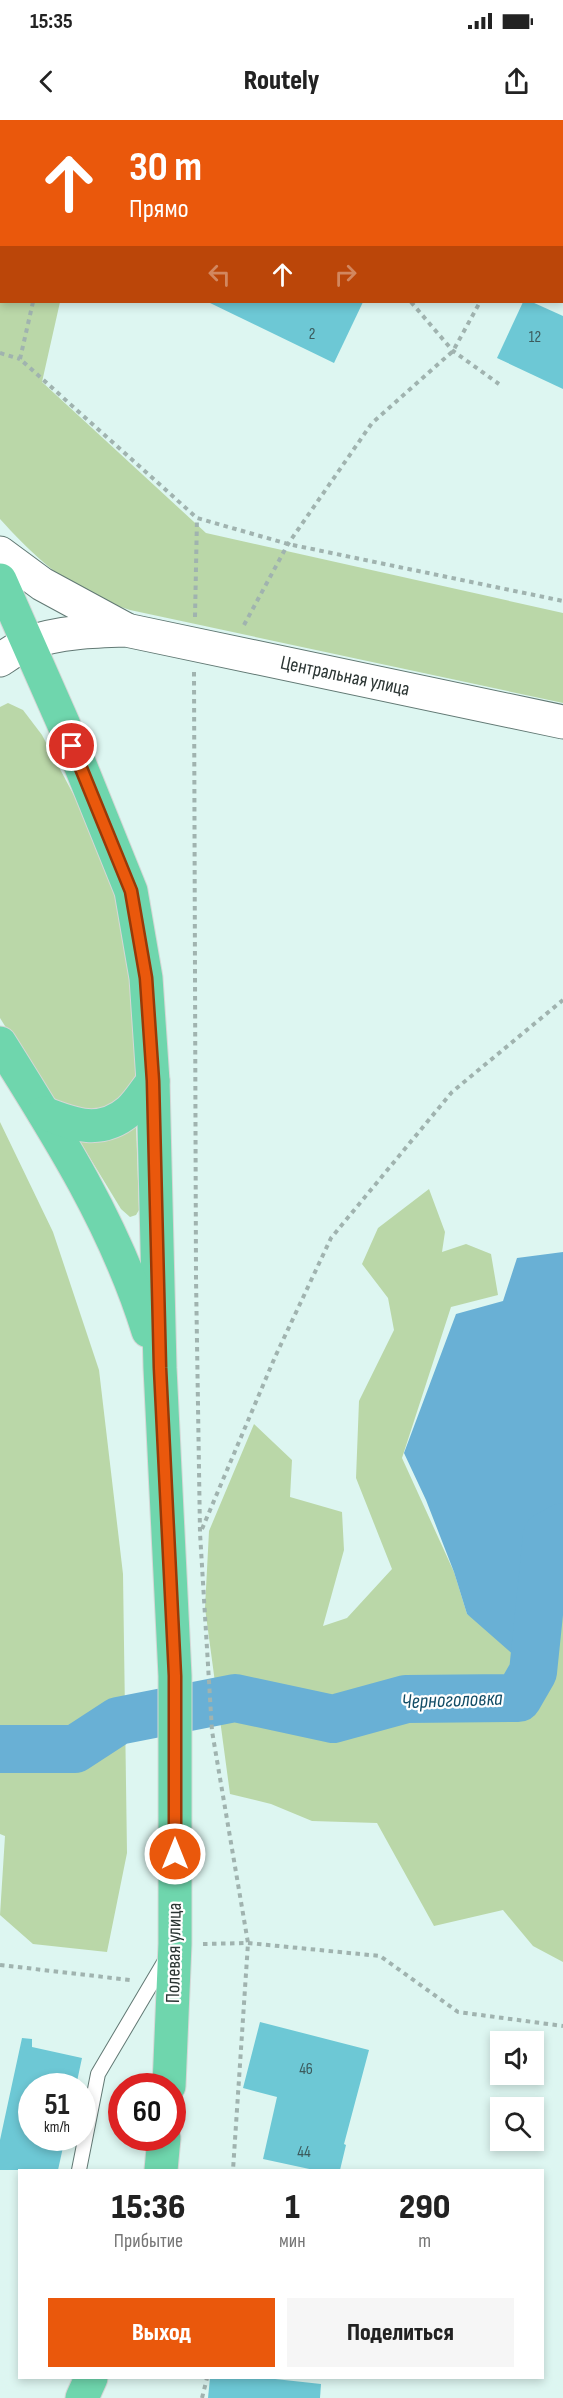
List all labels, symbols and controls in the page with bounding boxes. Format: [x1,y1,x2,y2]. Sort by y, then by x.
text: 15:35 [30,8,73,35]
icon: back [30,65,63,98]
text: Routely [244,65,319,97]
icon: share [500,65,533,98]
text: 30 m [129,142,202,193]
icon: ahead [30,144,108,222]
text: Прямо [129,193,189,225]
icon: left [203,258,236,291]
icon: ahead [266,258,299,291]
icon: right [329,258,362,291]
house number: 2 [309,325,315,344]
house number: 12 [529,328,541,347]
street label: Центральная улица [278,651,412,701]
pin [46,720,97,771]
icon: arrive [55,729,88,762]
water label: Черноголовка [401,1686,503,1714]
position arrow [143,1822,207,1886]
street label: Полевая улица [161,1903,187,2003]
map controls [490,2031,544,2151]
button: sound [490,2031,544,2085]
house number: 46 [299,2060,313,2079]
speed limit sign: 60 [108,2073,186,2151]
text: 51 [45,2087,69,2123]
button: search [490,2097,544,2151]
text: km/h [44,2118,70,2137]
house number: 44 [297,2143,311,2162]
text: 15:36 [112,2186,185,2229]
text: 1 [285,2186,300,2229]
text: 290 [399,2186,450,2229]
text: Прибытие [114,2229,183,2253]
text: мин [279,2229,306,2253]
text: m [418,2229,431,2253]
button: Выход [48,2298,275,2367]
button: Поделиться [287,2298,514,2367]

